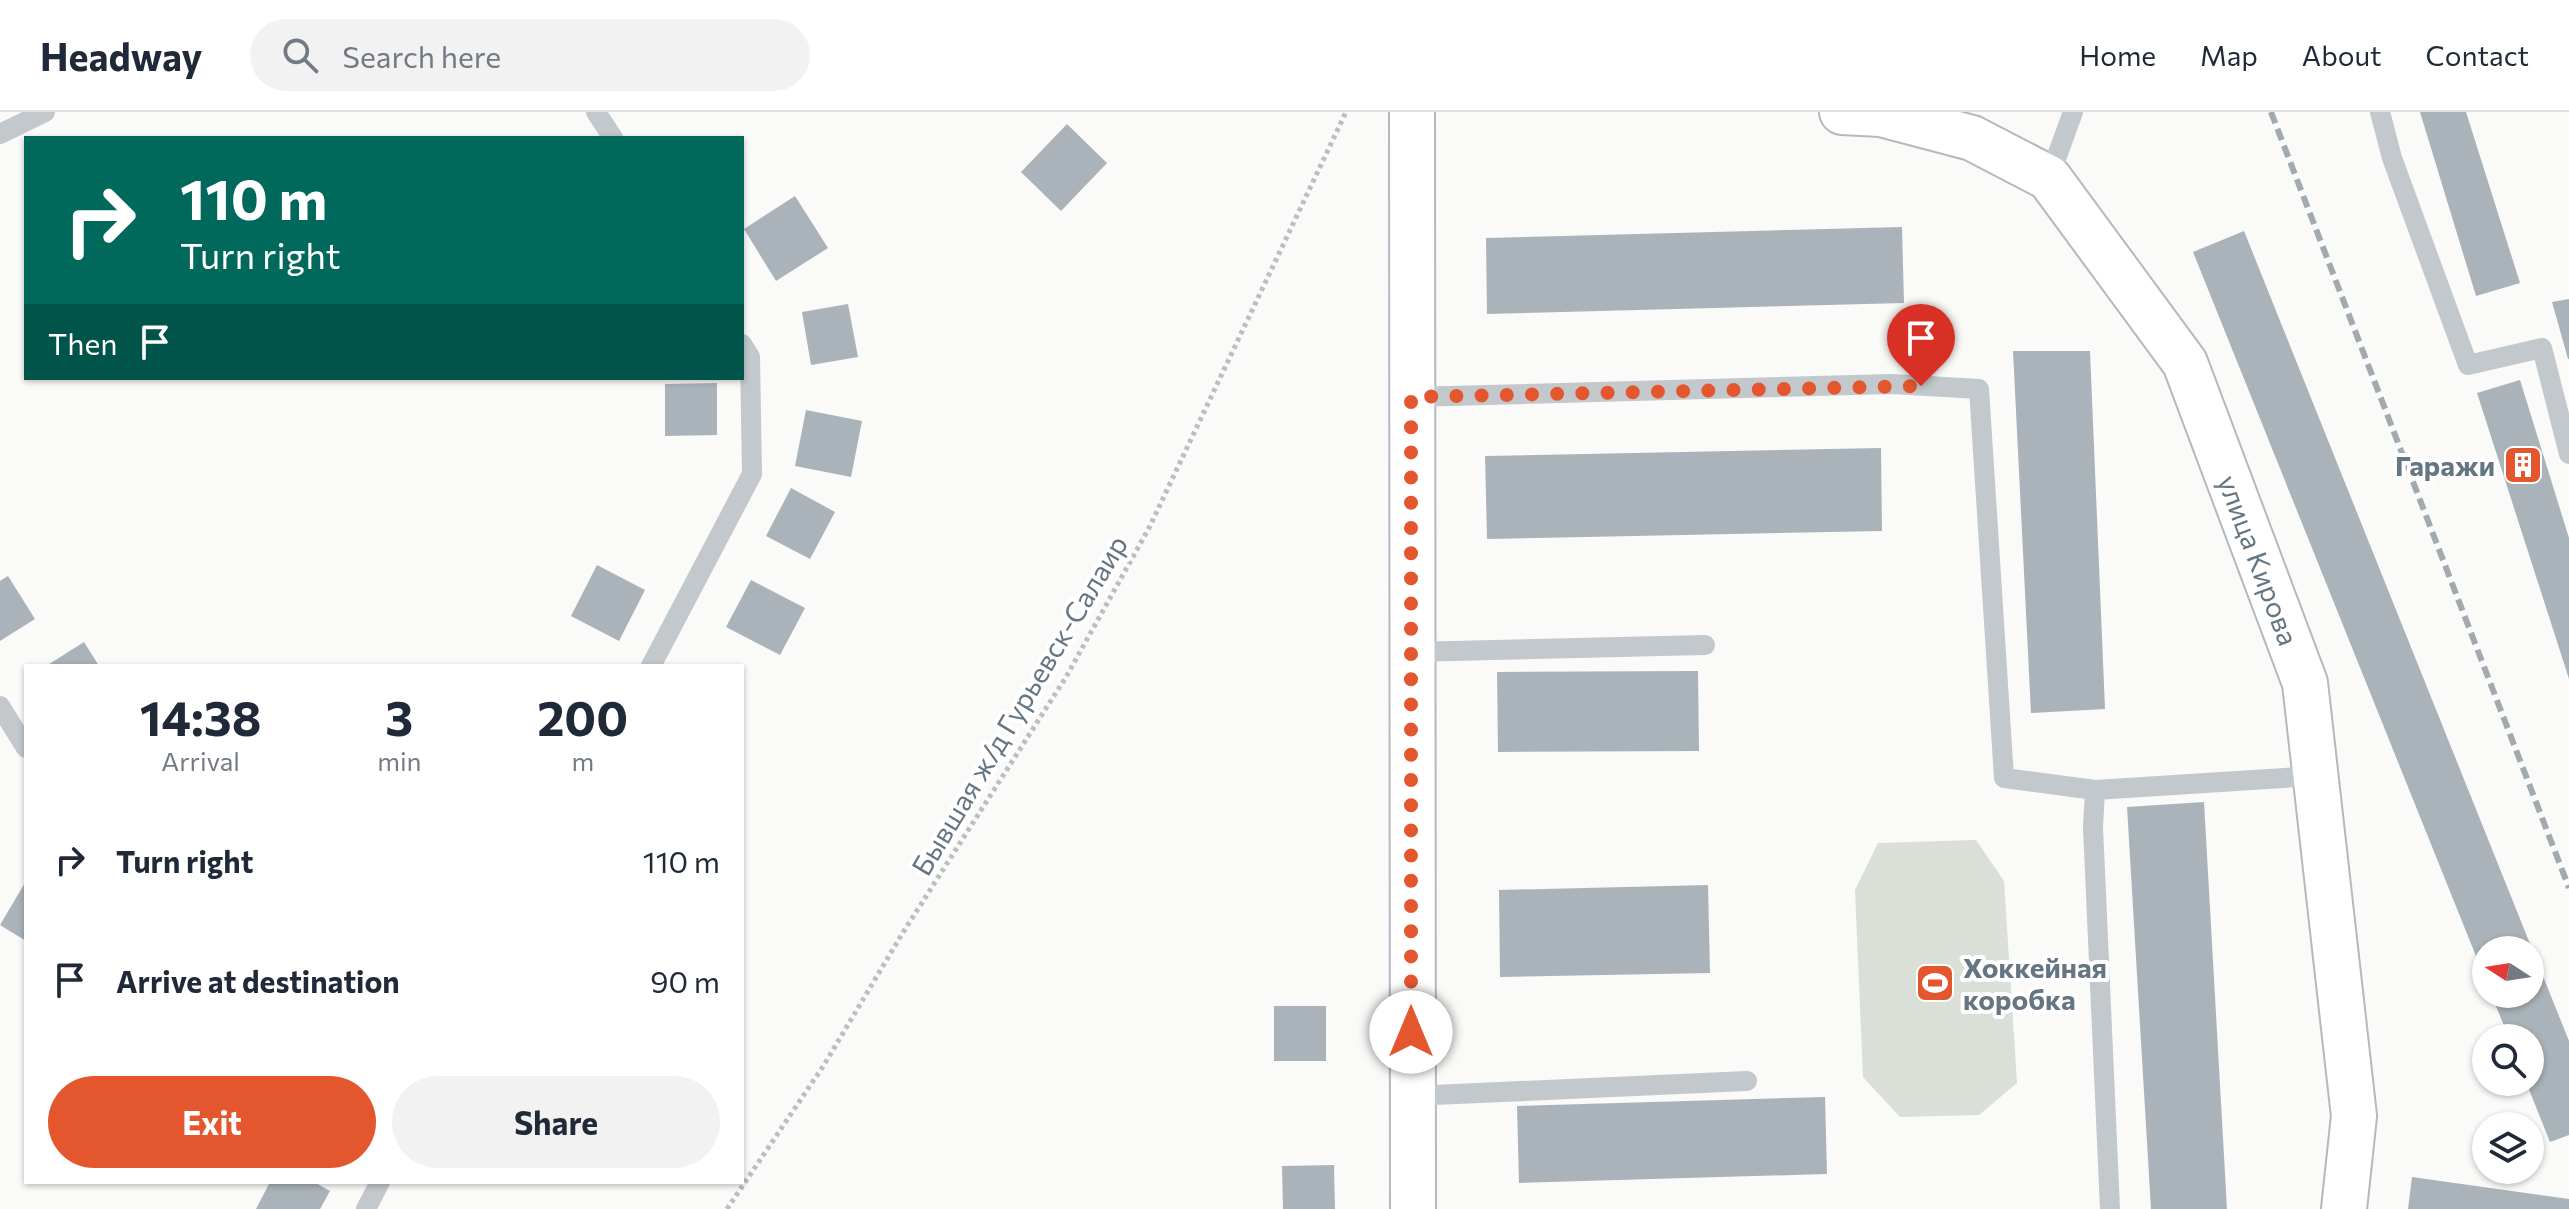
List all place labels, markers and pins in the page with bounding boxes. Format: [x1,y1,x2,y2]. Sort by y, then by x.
pin [1887,304,1955,386]
building icon: Гаражи [2502,444,2544,486]
place label: Гаражи [2395,448,2495,482]
place label: Хоккейная коробка [1963,950,2107,1016]
sports icon: Хоккейная коробка [1914,962,1956,1004]

